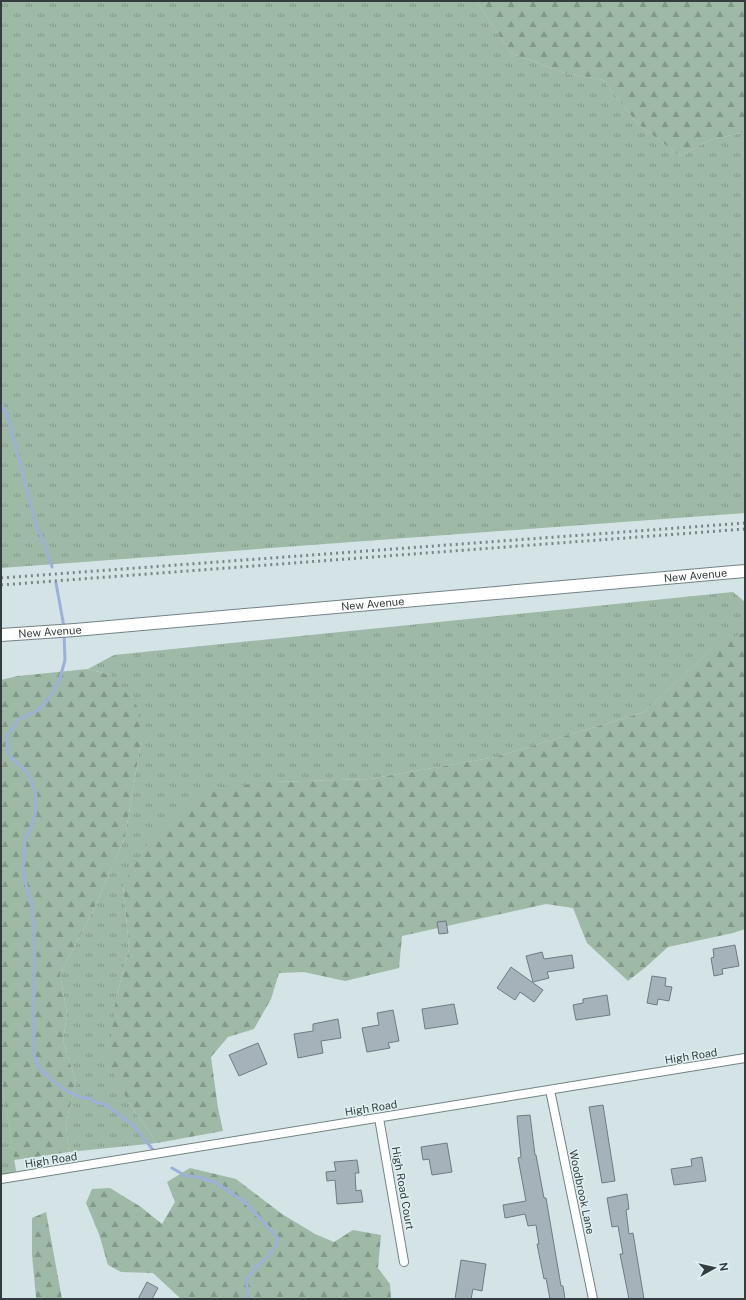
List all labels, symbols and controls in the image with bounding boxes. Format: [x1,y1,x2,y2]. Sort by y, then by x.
street label: New Avenue [663,567,728,584]
street label: New Avenue [341,595,405,613]
street label: New Avenue [18,623,82,640]
street label: High Road [664,1046,718,1066]
street label: High Road [344,1098,398,1118]
street label: High Road Court [390,1145,416,1231]
street label: Woodbrook Lane [567,1149,597,1235]
street label: High Road [24,1150,78,1170]
north arrow [694,1248,734,1288]
text: N [717,1262,730,1272]

